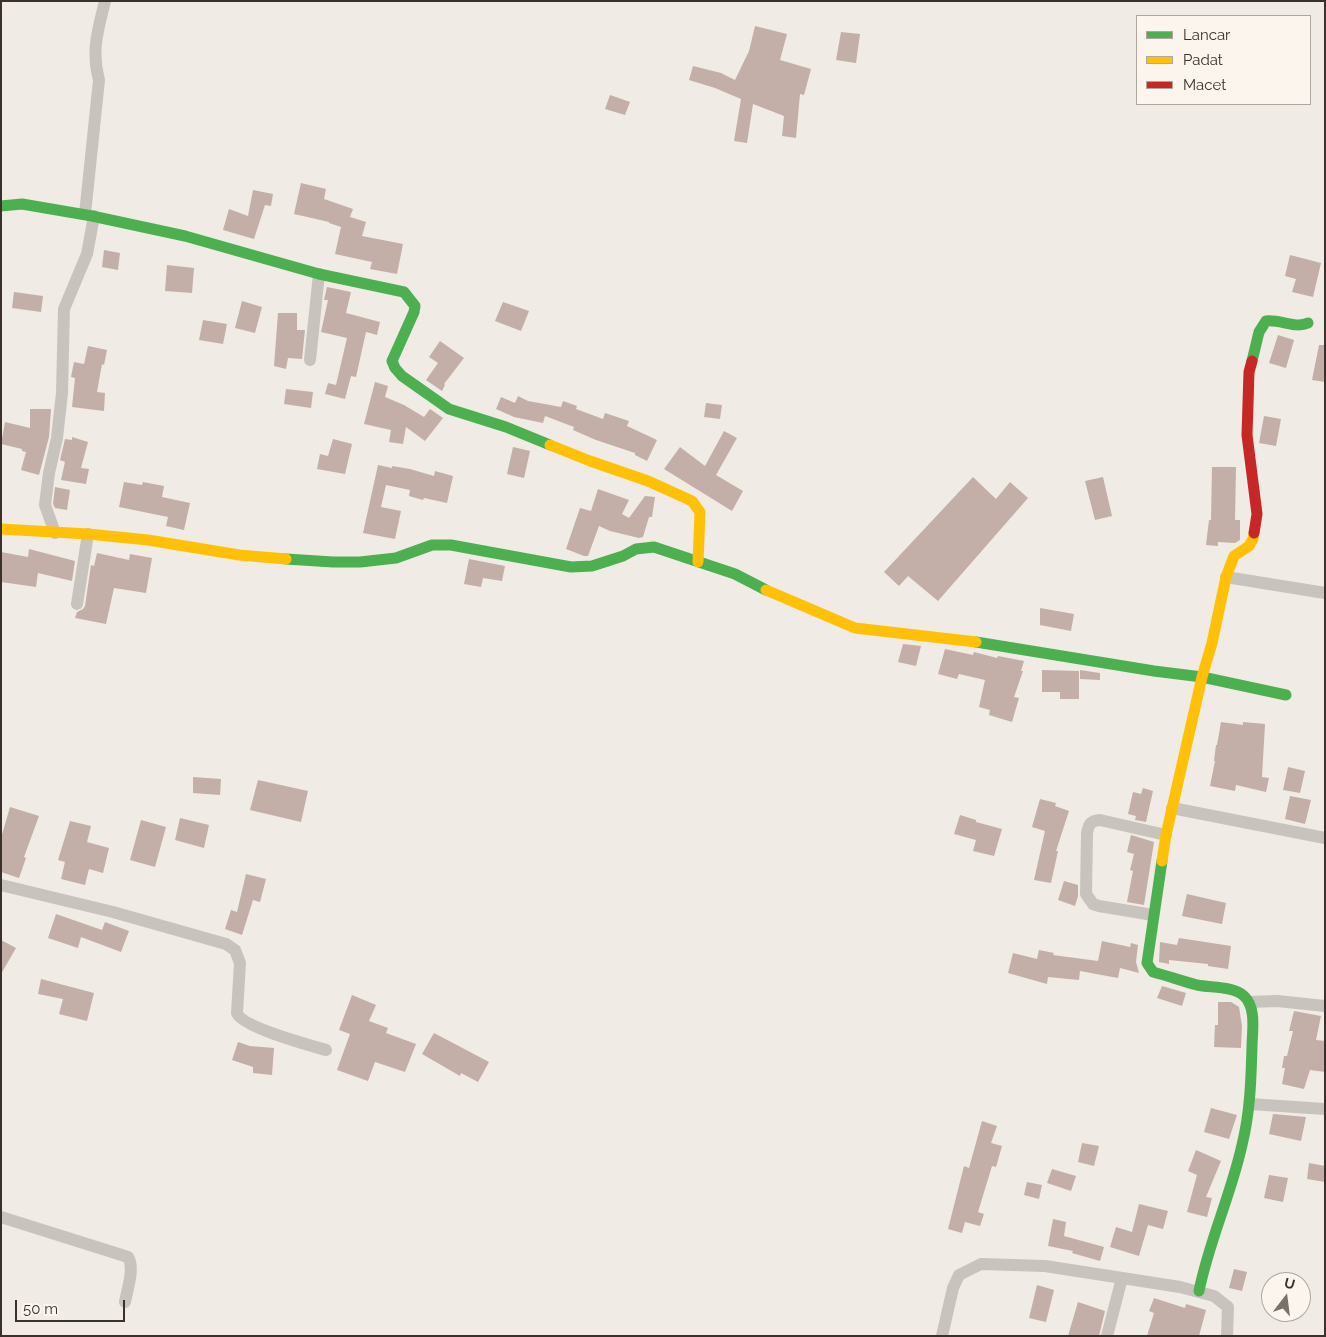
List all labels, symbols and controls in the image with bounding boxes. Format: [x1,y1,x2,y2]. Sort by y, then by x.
legend [1136,15,1311,105]
text: Lancar [1183,26,1230,44]
text: Padat [1183,51,1223,69]
text: Macet [1183,76,1226,94]
north arrow [1261,1272,1311,1322]
text: U [1282,1274,1297,1293]
scale bar [18,1290,128,1322]
text: 50 m [23,1300,58,1318]

